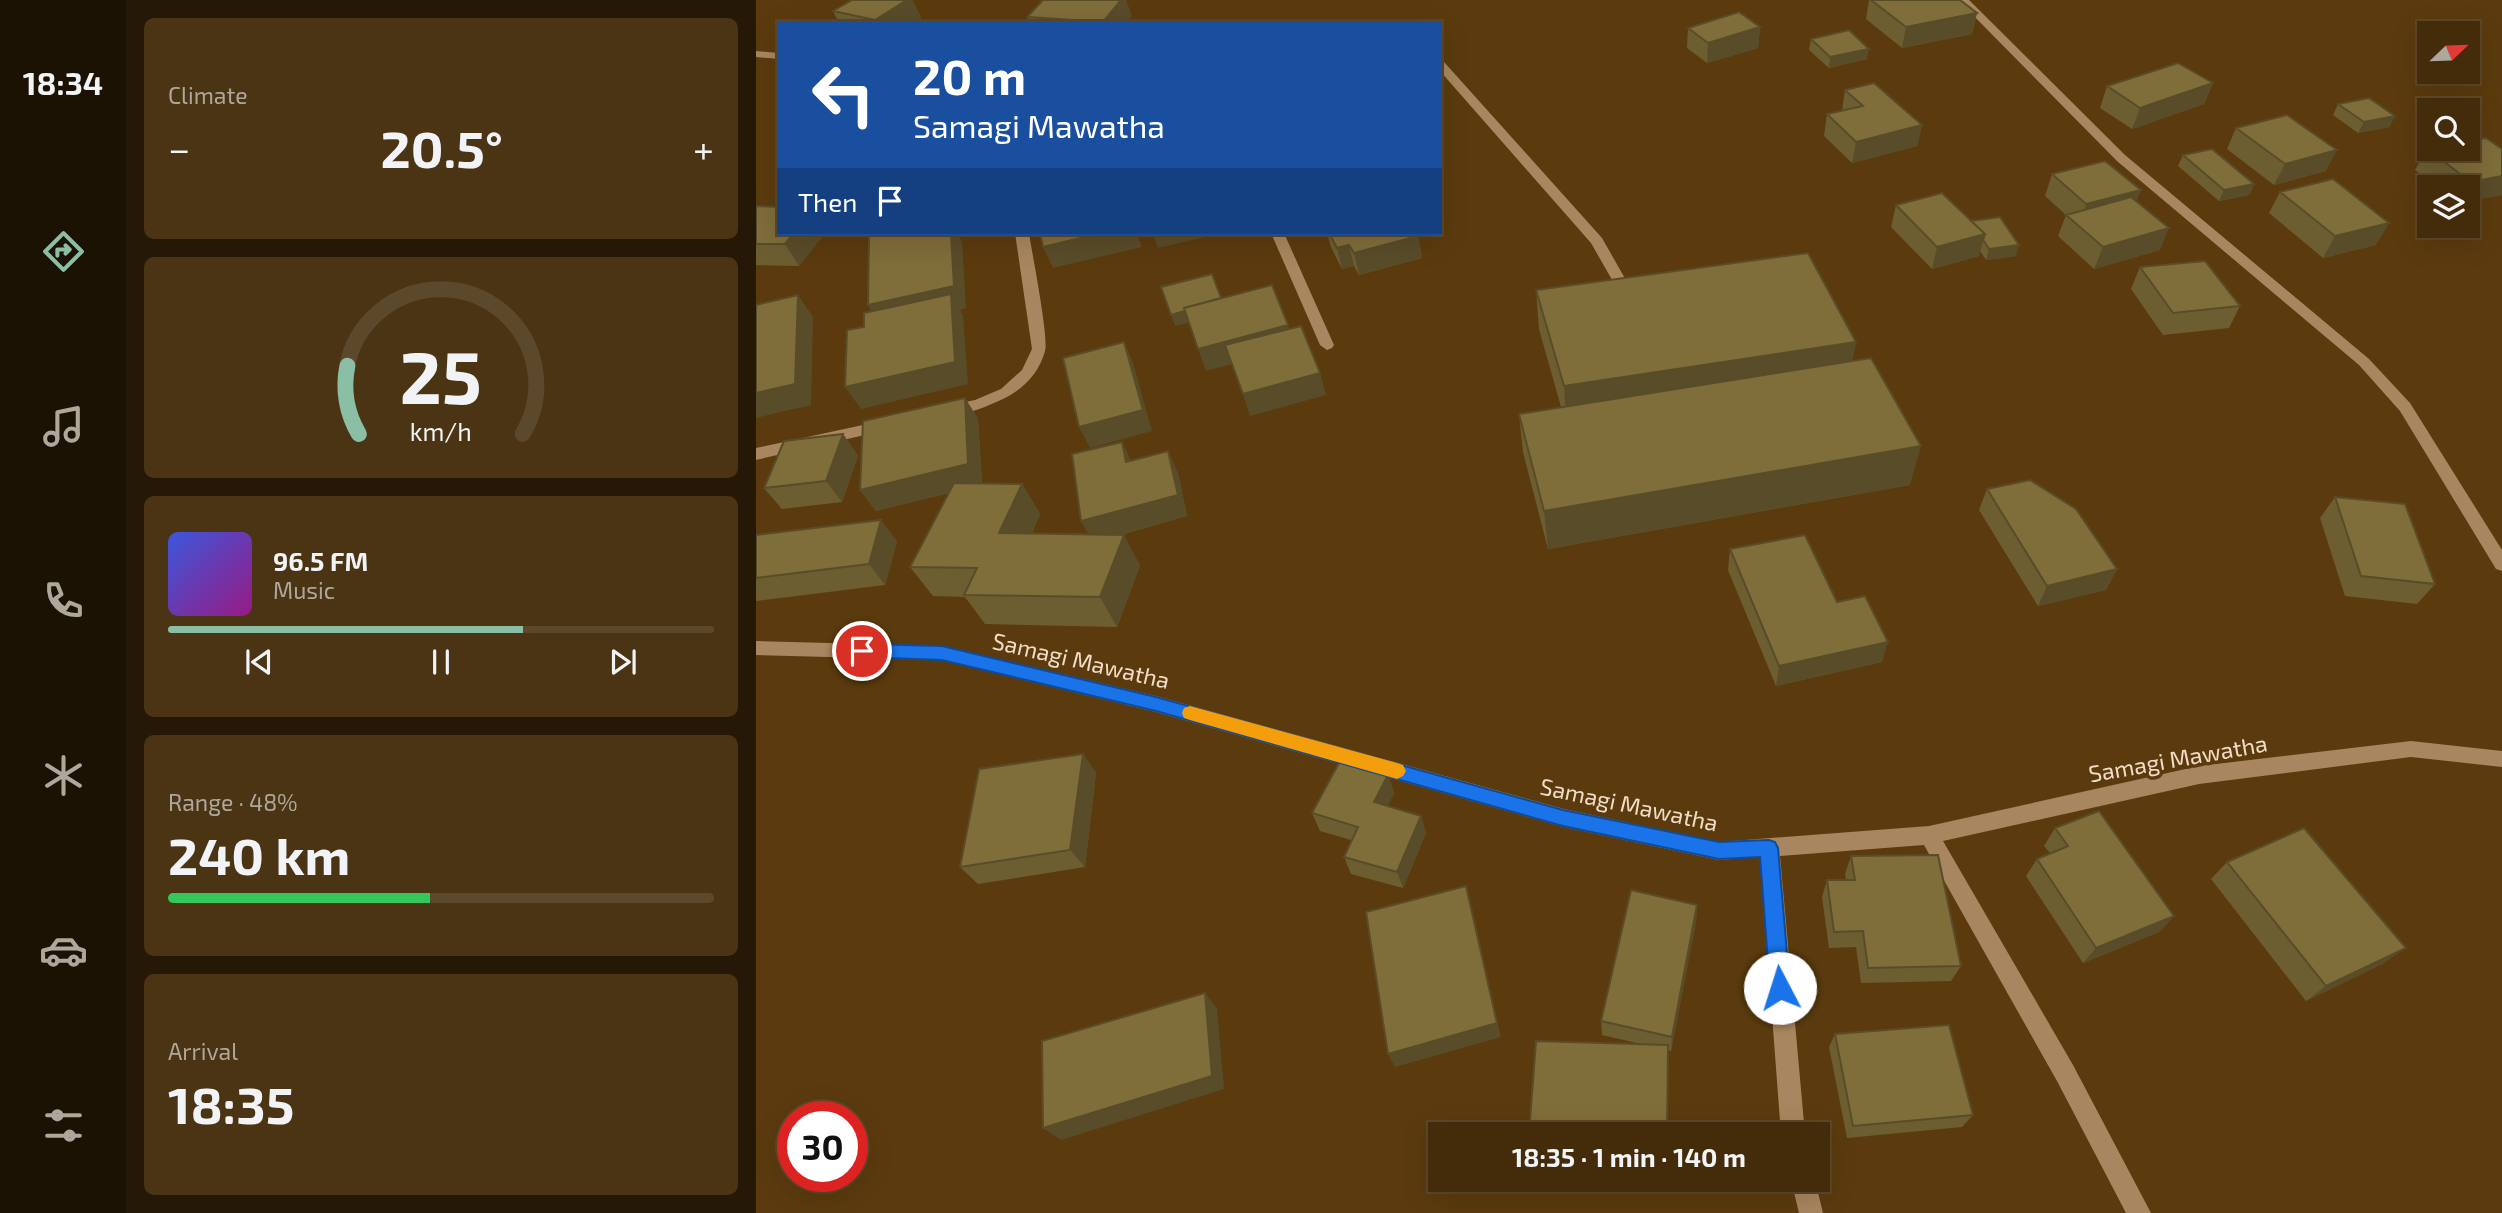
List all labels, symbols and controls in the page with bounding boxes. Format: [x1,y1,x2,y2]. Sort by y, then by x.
north arrow [2417,21,2480,84]
map controls [2417,21,2480,238]
text: 20 m [913,46,1026,105]
icon: left [798,49,889,140]
text: 18:34 [23,63,103,101]
text: Climate [168,81,248,109]
button: search [2417,98,2480,161]
text: Samagi Mawatha [913,106,1165,144]
text: 20.5° [380,116,503,178]
text: − [168,125,190,171]
text: + [693,125,714,171]
button: layers [2417,175,2480,238]
icon: arrive [871,182,909,220]
text: Then [798,186,857,217]
icon: directions [39,227,88,276]
text: 25 [400,331,482,419]
icon: music [39,402,88,451]
text: km/h [410,415,472,445]
text: 96.5 FM [273,545,368,576]
icon: phone [39,576,88,625]
text: Music [273,576,335,604]
pin [832,621,892,681]
street label: Samagi Mawatha [990,626,1173,694]
icon: arrive [843,632,881,670]
icon: previous [240,643,278,681]
icon: pause [422,643,460,681]
icon: next [604,643,642,681]
street label: Samagi Mawatha [2086,729,2269,788]
icon: climate [39,751,88,800]
street label: Samagi Mawatha [1538,772,1721,837]
text: Range · 48% [168,788,298,816]
text: 240 km [168,823,350,885]
icon: car [39,926,88,975]
position arrow [1743,951,1817,1025]
text: Arrival [168,1037,238,1065]
text: 18:35 [168,1072,294,1134]
icon: filters [39,1101,88,1150]
speed limit sign: 30 [777,1101,868,1192]
text: 18:35 · 1 min · 140 m [1512,1141,1746,1172]

